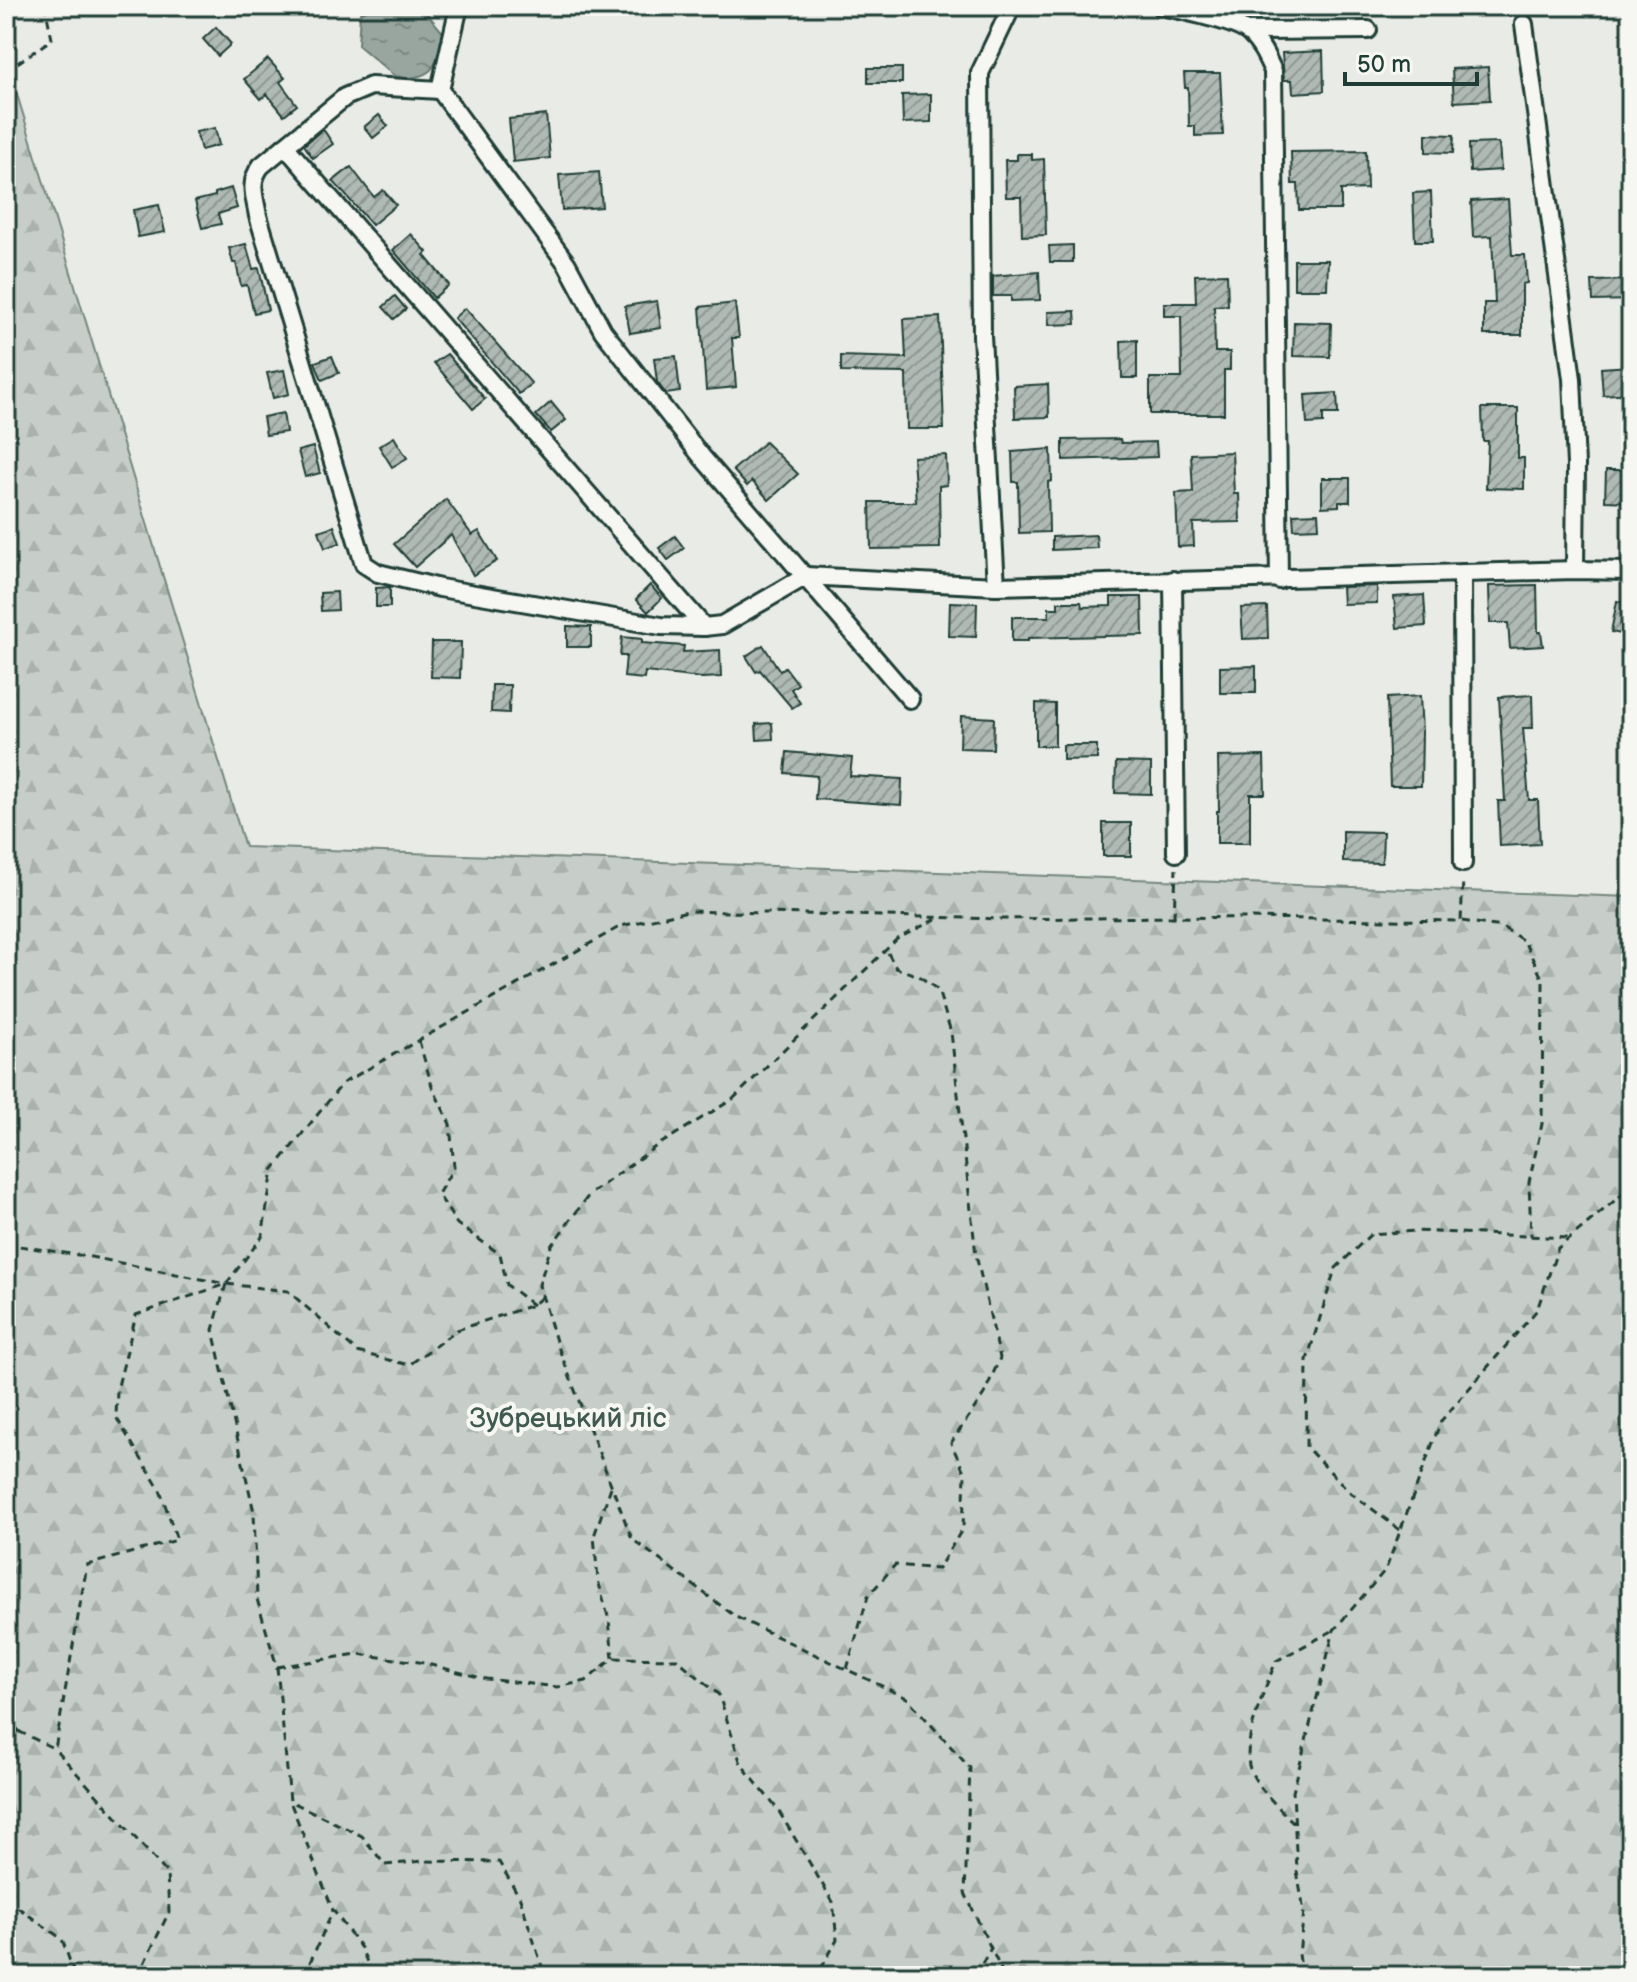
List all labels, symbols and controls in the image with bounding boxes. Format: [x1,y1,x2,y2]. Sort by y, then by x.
scale bar [1345,36,1477,86]
text: 50 m [1357,50,1411,79]
park label: Зубрецький ліс [469,1402,667,1435]

